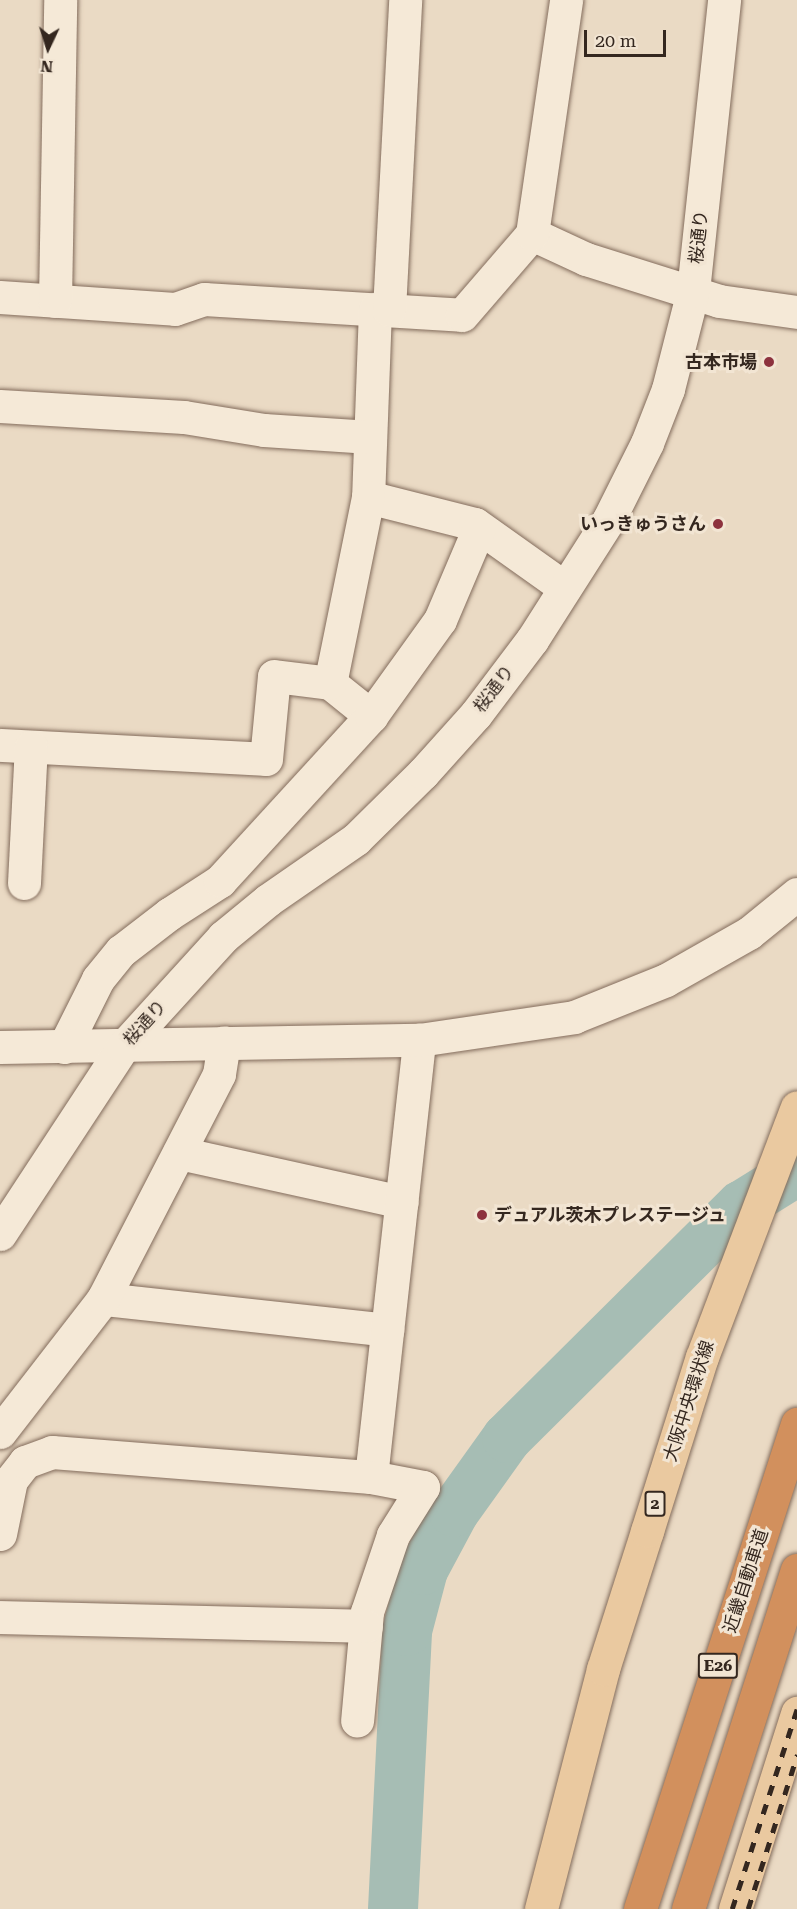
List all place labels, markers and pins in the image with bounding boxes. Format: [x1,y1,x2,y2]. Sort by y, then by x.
place label: 古本市場 [685,351,757,373]
marker: 古本市場 [762,355,776,369]
place label: いっきゅうさん [580,513,706,535]
marker: いっきゅうさん [711,517,725,531]
place label: デュアル茨木プレステージュ [494,1204,728,1226]
marker: デュアル茨木プレステージュ [475,1208,489,1222]

